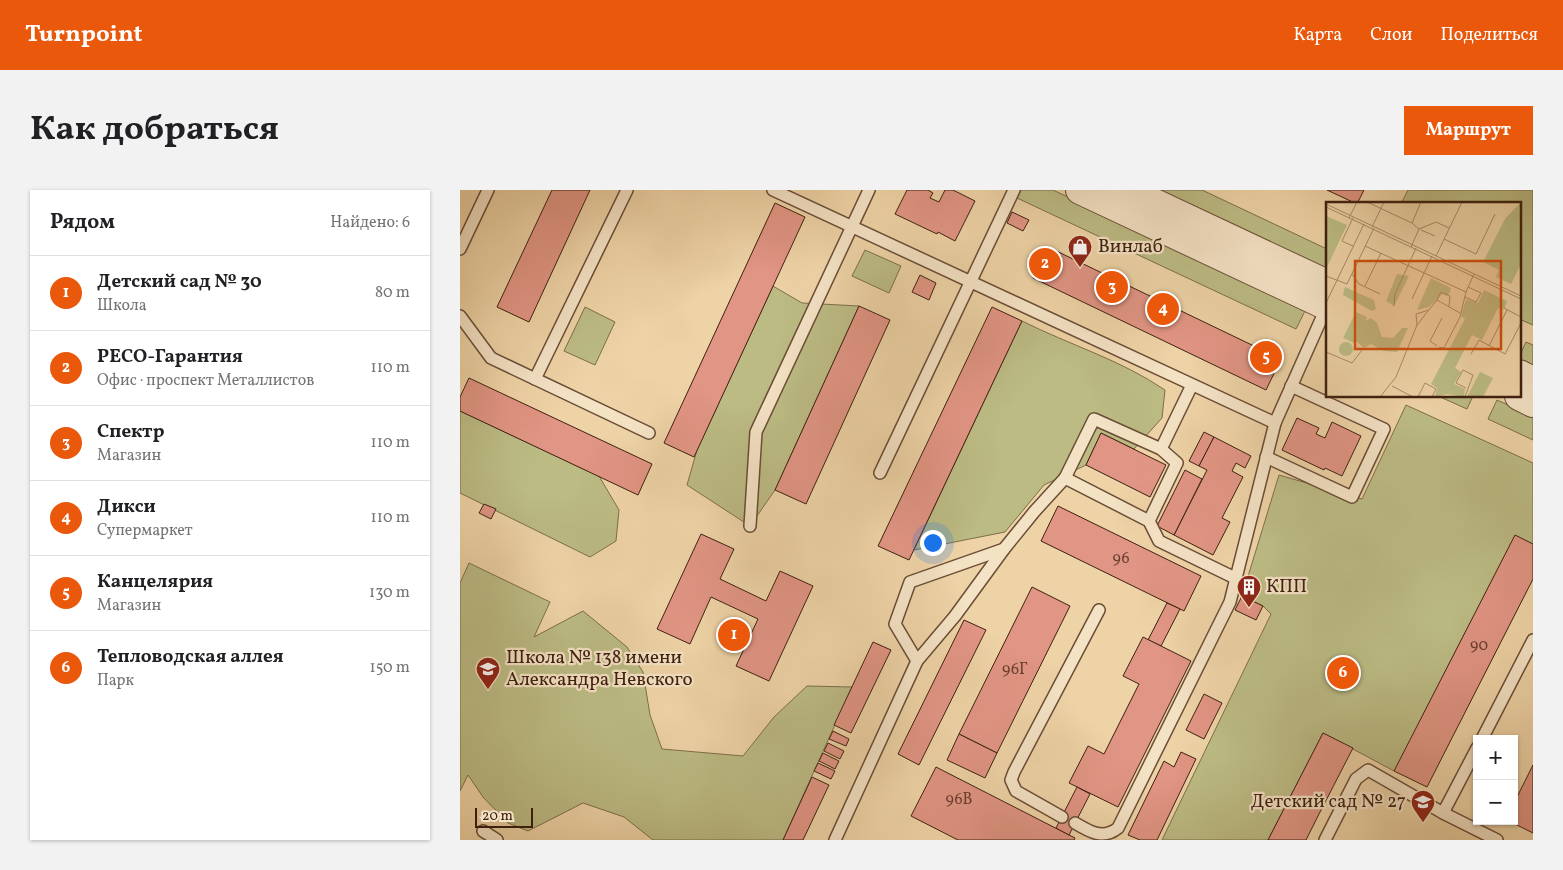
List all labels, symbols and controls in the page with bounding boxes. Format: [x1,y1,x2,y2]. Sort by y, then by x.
text: Turnpoint [25,18,143,52]
text: Карта [1294,23,1342,48]
text: Слои [1370,23,1412,48]
text: Поделиться [1440,23,1538,48]
text: Как добраться [30,106,279,154]
button: Маршрут [1404,106,1533,155]
inset map [1326,202,1520,398]
text: Рядом [50,208,115,237]
text: Найдено: 6 [330,212,410,234]
shop icon: Винлаб [1067,234,1093,268]
place label: Винлаб [1098,234,1163,260]
pin: 2 [1029,245,1061,283]
pin: 3 [1096,268,1128,306]
text: Детский сад № 30 [97,269,262,295]
text: 1 [63,282,69,304]
text: 80 m [375,282,410,304]
pin: 4 [1147,290,1179,328]
text: Школа [97,295,147,317]
pin: 5 [1250,338,1282,376]
text: РЕСО-Гарантия [97,344,243,370]
text: 2 [62,357,70,379]
text: 110 m [371,357,410,379]
text: Офис · проспект Металлистов [97,370,314,392]
text: Спектр [97,419,165,445]
text: 3 [62,432,70,454]
text: 110 m [371,432,410,454]
text: Магазин [97,445,161,467]
text: Дикси [97,494,156,520]
text: 4 [61,507,71,529]
text: 110 m [371,507,410,529]
text: Супермаркет [97,520,193,542]
your location [920,530,946,556]
house number: 96 [1112,548,1130,570]
text: Канцелярия [97,569,213,595]
building icon: КПП [1236,574,1262,608]
place label: КПП [1266,574,1307,600]
text: 5 [62,582,70,604]
text: 130 m [369,582,410,604]
text: Магазин [97,595,161,617]
pin: 1 [718,616,750,654]
house number: 90 [1470,635,1488,657]
text: Тепловодская аллея [97,644,283,670]
place label: Школа № 138 имени Александра Невского [506,645,693,693]
pin: 6 [1327,654,1359,692]
school or university icon: Школа № 138 имени Александра Невского [475,656,501,690]
text: 6 [62,657,70,679]
text: 150 m [369,657,410,679]
house number: 96Г [1002,659,1028,681]
text: Парк [97,670,134,692]
map controls [1473,735,1518,825]
button: + [1473,735,1518,780]
button: − [1473,780,1518,825]
house number: 96В [945,789,973,811]
place label: Детский сад № 27 [1251,789,1406,815]
school or university icon: Детский сад № 27 [1410,789,1436,823]
scale bar [475,805,532,828]
text: 20 m [482,807,513,826]

